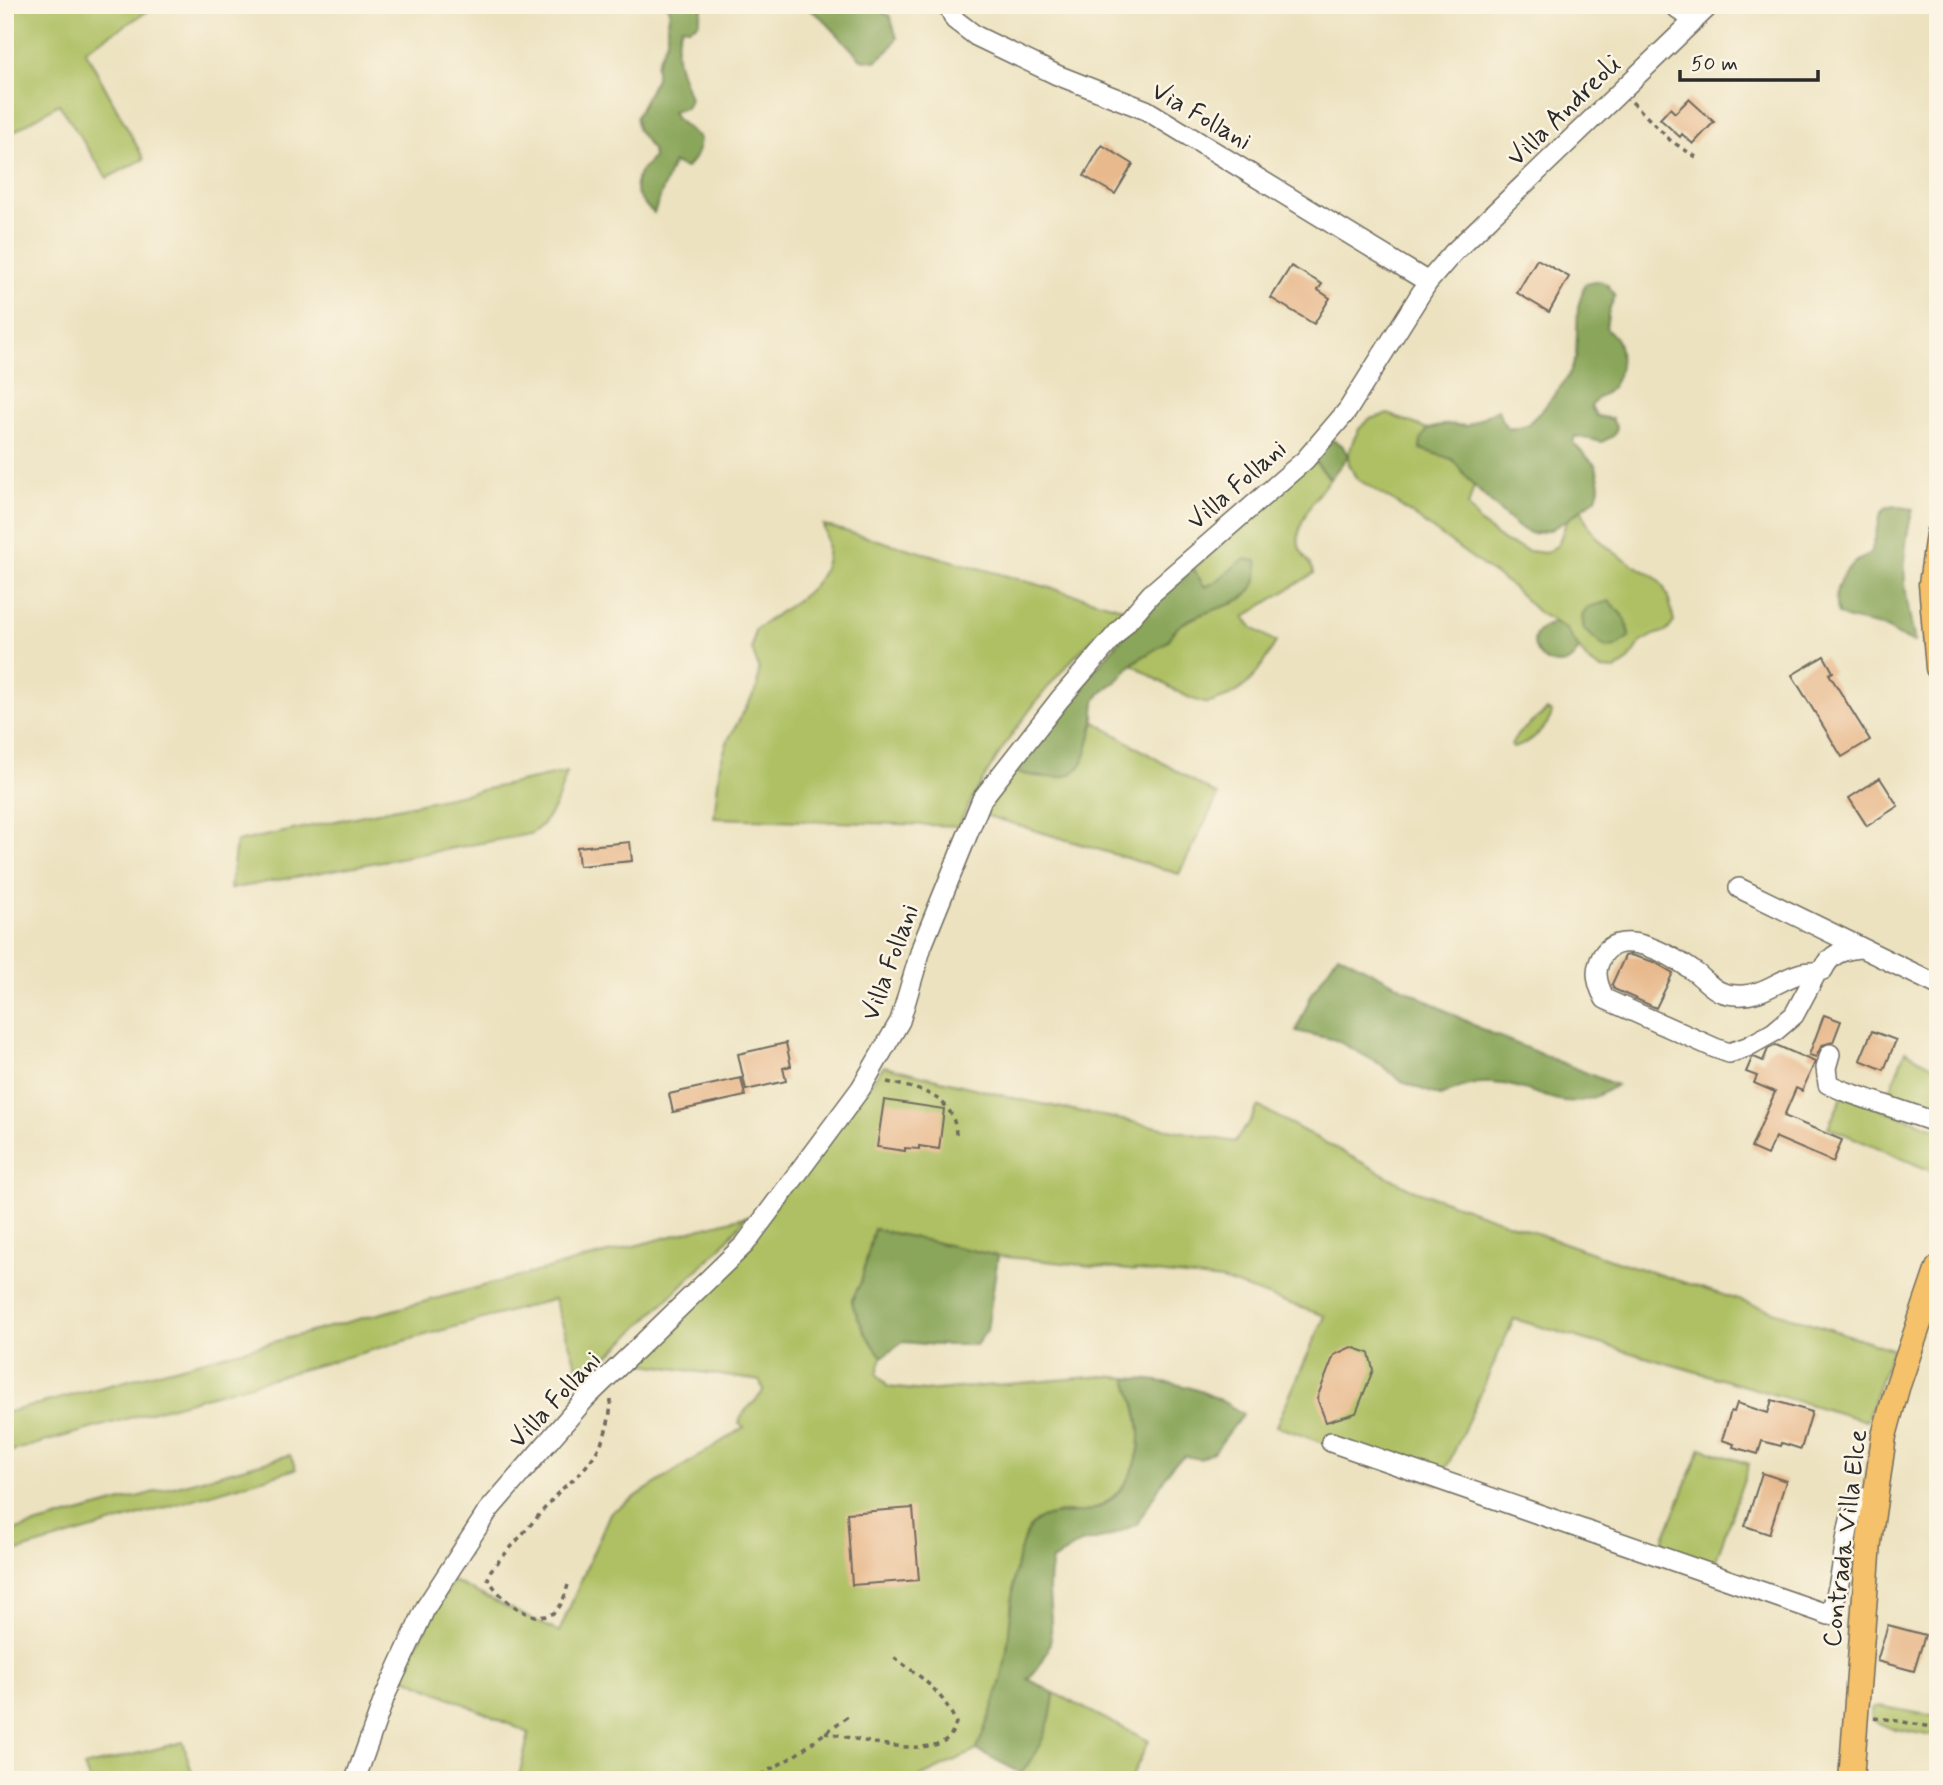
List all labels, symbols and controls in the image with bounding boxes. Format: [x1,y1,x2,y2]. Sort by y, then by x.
scale bar [1680,38,1819,82]
street label: Villa Andreoli [1500,48,1629,174]
text: 50 m [1691,50,1738,78]
street label: Via Follani [1145,74,1257,159]
street label: Villa Follani [1180,433,1294,538]
street label: Villa Follani [854,900,928,1026]
street label: Villa Follani [501,1344,609,1457]
street label: Contrada Villa Elce [1816,1427,1876,1649]

